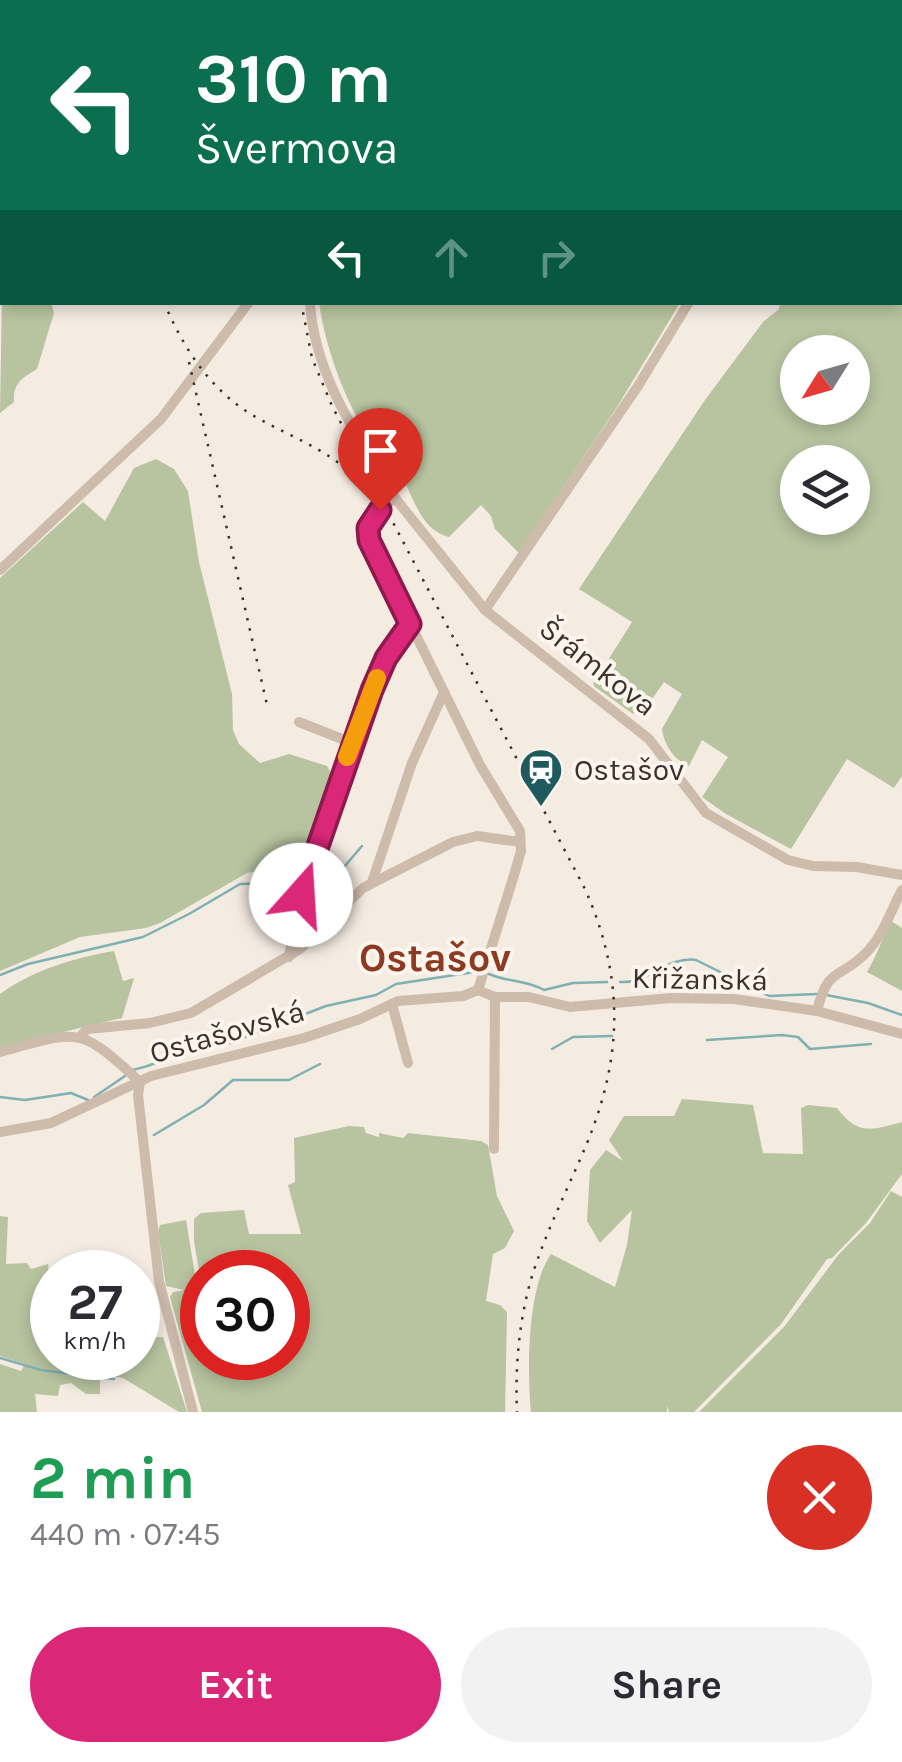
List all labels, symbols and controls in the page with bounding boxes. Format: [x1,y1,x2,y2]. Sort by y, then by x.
text: 310 m [195,38,392,120]
icon: left [30,40,160,170]
text: Švermova [195,122,398,174]
icon: left [319,230,374,285]
icon: ahead [424,230,479,285]
icon: right [529,230,584,285]
north arrow [780,335,870,425]
map controls [780,335,870,535]
pin [338,408,423,511]
icon: arrive [353,423,408,478]
button: layers [780,445,870,535]
street label: Šrámkova [532,610,664,724]
station icon: Ostašov [518,747,564,808]
place label: Ostašov [574,752,684,788]
position arrow [249,843,353,947]
district label: Ostašov [359,934,511,981]
street label: Křižanská [632,960,768,998]
street label: Ostašovská [145,993,309,1071]
speed limit sign: 30 [180,1250,310,1380]
text: 27 [67,1273,123,1332]
text: km/h [63,1326,127,1355]
text: 2 min [30,1443,195,1513]
button: close [767,1445,872,1550]
text: 440 m · 07:45 [30,1516,221,1553]
button: Exit [30,1627,441,1742]
button: Share [461,1627,872,1742]

